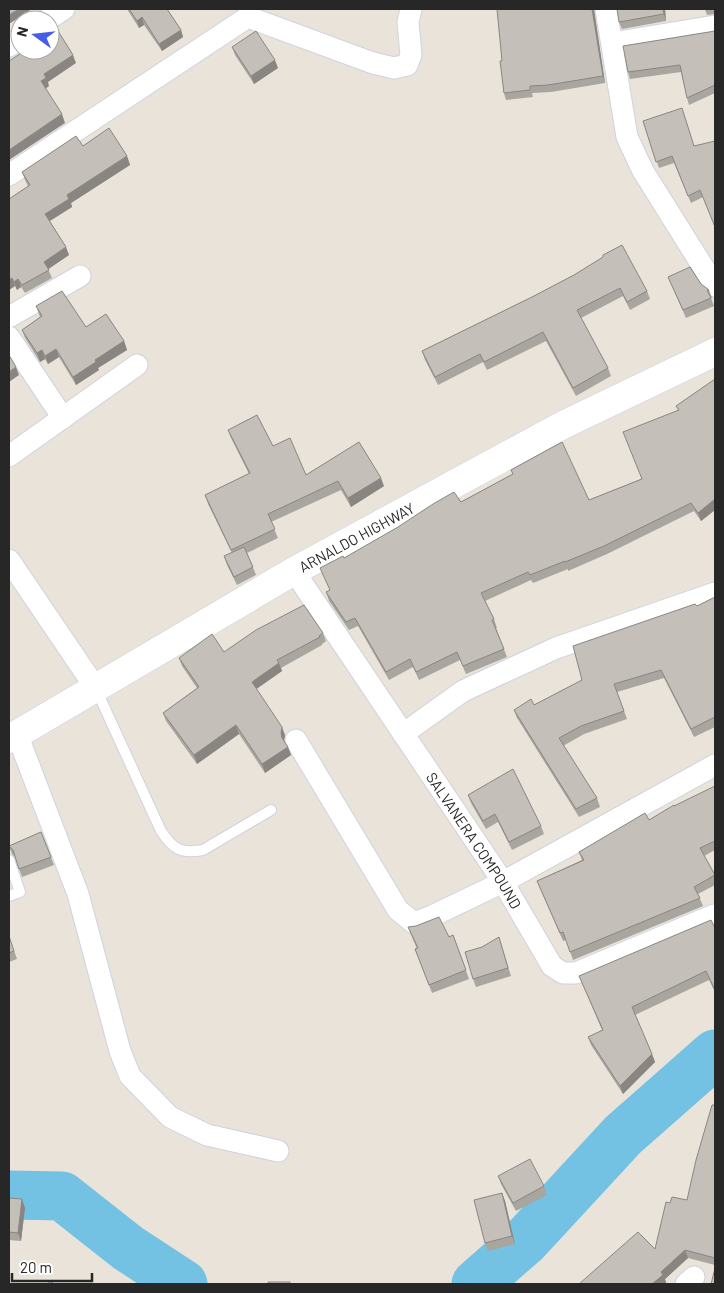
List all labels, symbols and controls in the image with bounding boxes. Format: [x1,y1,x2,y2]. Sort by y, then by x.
north arrow [10,10,60,60]
text: N [13,25,31,38]
street label: ARNALDO HIGHWAY [296,498,417,576]
street label: SALVANERA COMPOUND [423,769,525,912]
scale bar [12,1250,92,1282]
text: 20 m [20,1258,52,1276]

